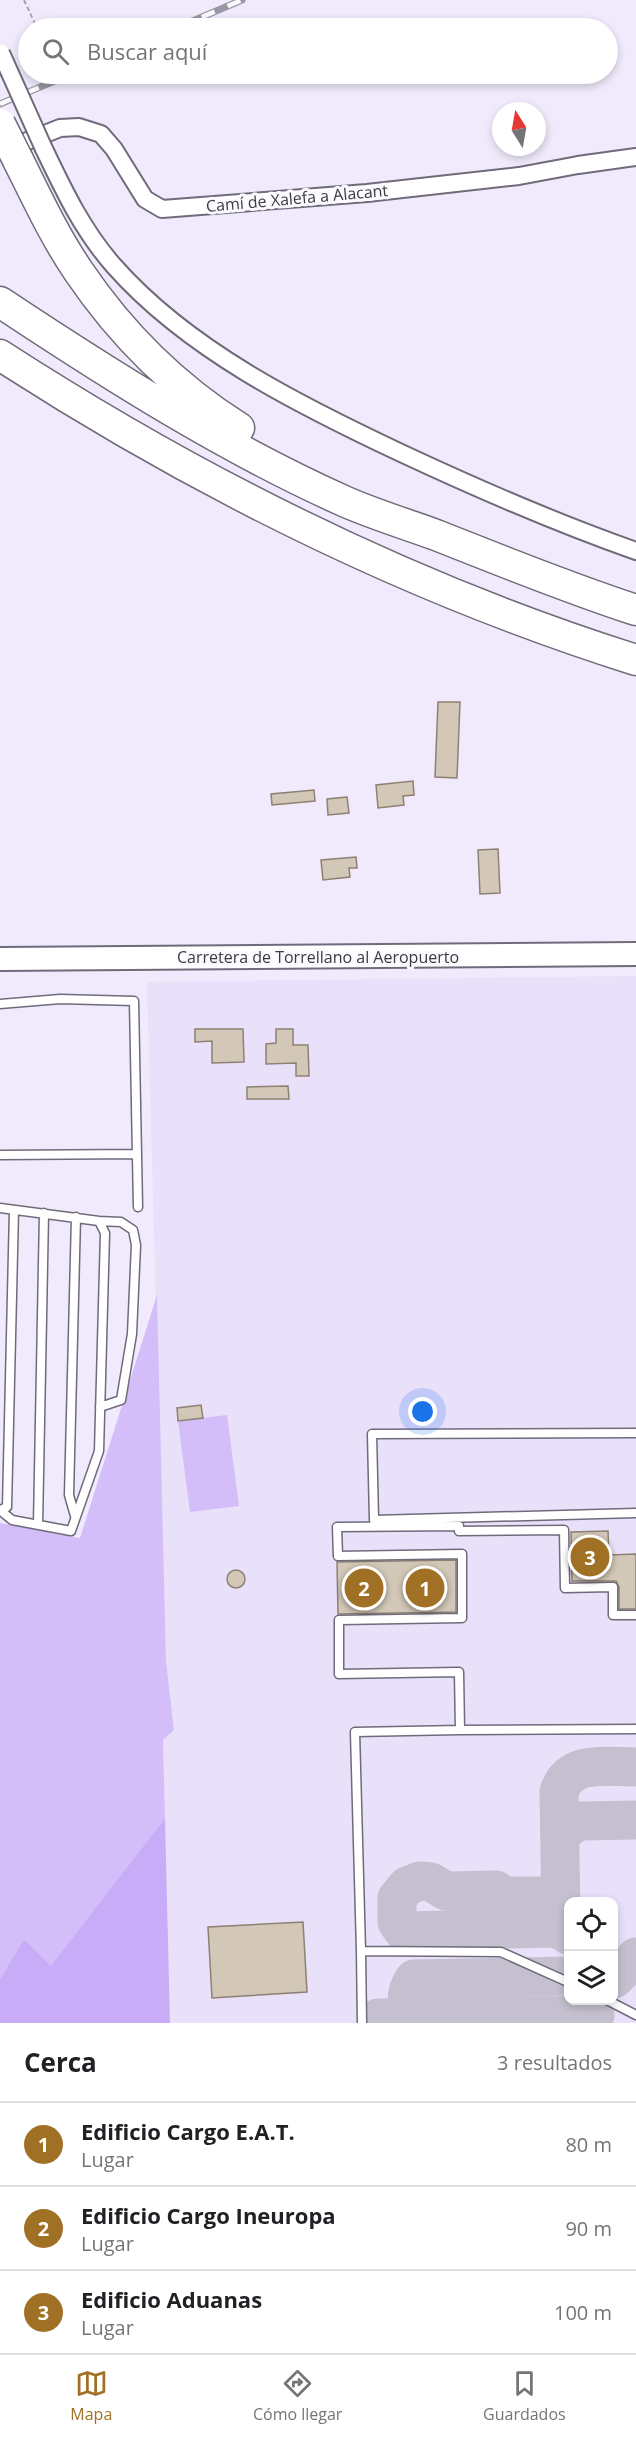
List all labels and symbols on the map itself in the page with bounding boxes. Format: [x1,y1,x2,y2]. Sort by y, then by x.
north arrow [492,102,546,156]
street label: Camí de Xalefa a Alacant [205,179,389,217]
street label: Carretera de Torrellano al Aeropuerto [177,946,459,968]
your location [408,1397,437,1426]
pin: 3 [570,1534,610,1580]
pin: 2 [344,1566,384,1610]
pin: 1 [406,1566,444,1610]

